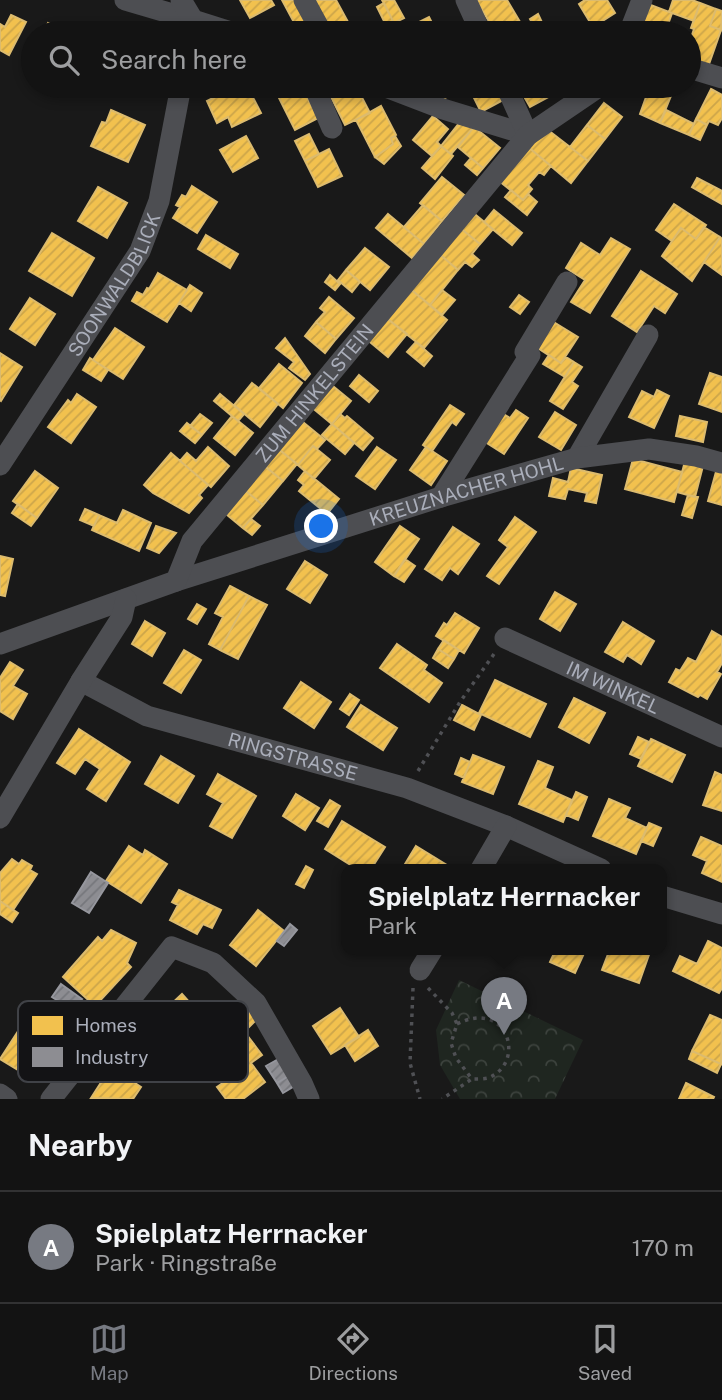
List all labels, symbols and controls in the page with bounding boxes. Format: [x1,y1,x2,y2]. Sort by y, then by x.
search box [21,21,701,98]
icon: search [45,41,83,79]
text: Search here [101,44,247,75]
street label: SOONWALDBLICK [63,210,165,360]
street label: ZUM HINKELSTEIN [251,320,378,467]
street label: KREUZNACHER HOHL [366,451,566,530]
your location [304,509,338,543]
street label: IM WINKEL [563,657,663,718]
street label: RINGSTRASSE [225,728,360,785]
popup [341,864,667,955]
text: Spielplatz Herrnacker [368,881,640,912]
text: Park [368,912,417,939]
pin: A [481,977,527,1035]
legend [18,1001,248,1082]
text: Homes [75,1014,137,1036]
text: Industry [75,1046,148,1068]
text: Nearby [28,1127,132,1163]
text: Spielplatz Herrnacker [95,1218,367,1249]
text: A [43,1234,59,1261]
text: 170 m [632,1234,694,1261]
text: Park · Ringstraße [95,1249,277,1276]
tab: Map [90,1320,129,1384]
tab: Directions [309,1320,398,1384]
tab: Saved [578,1320,632,1384]

